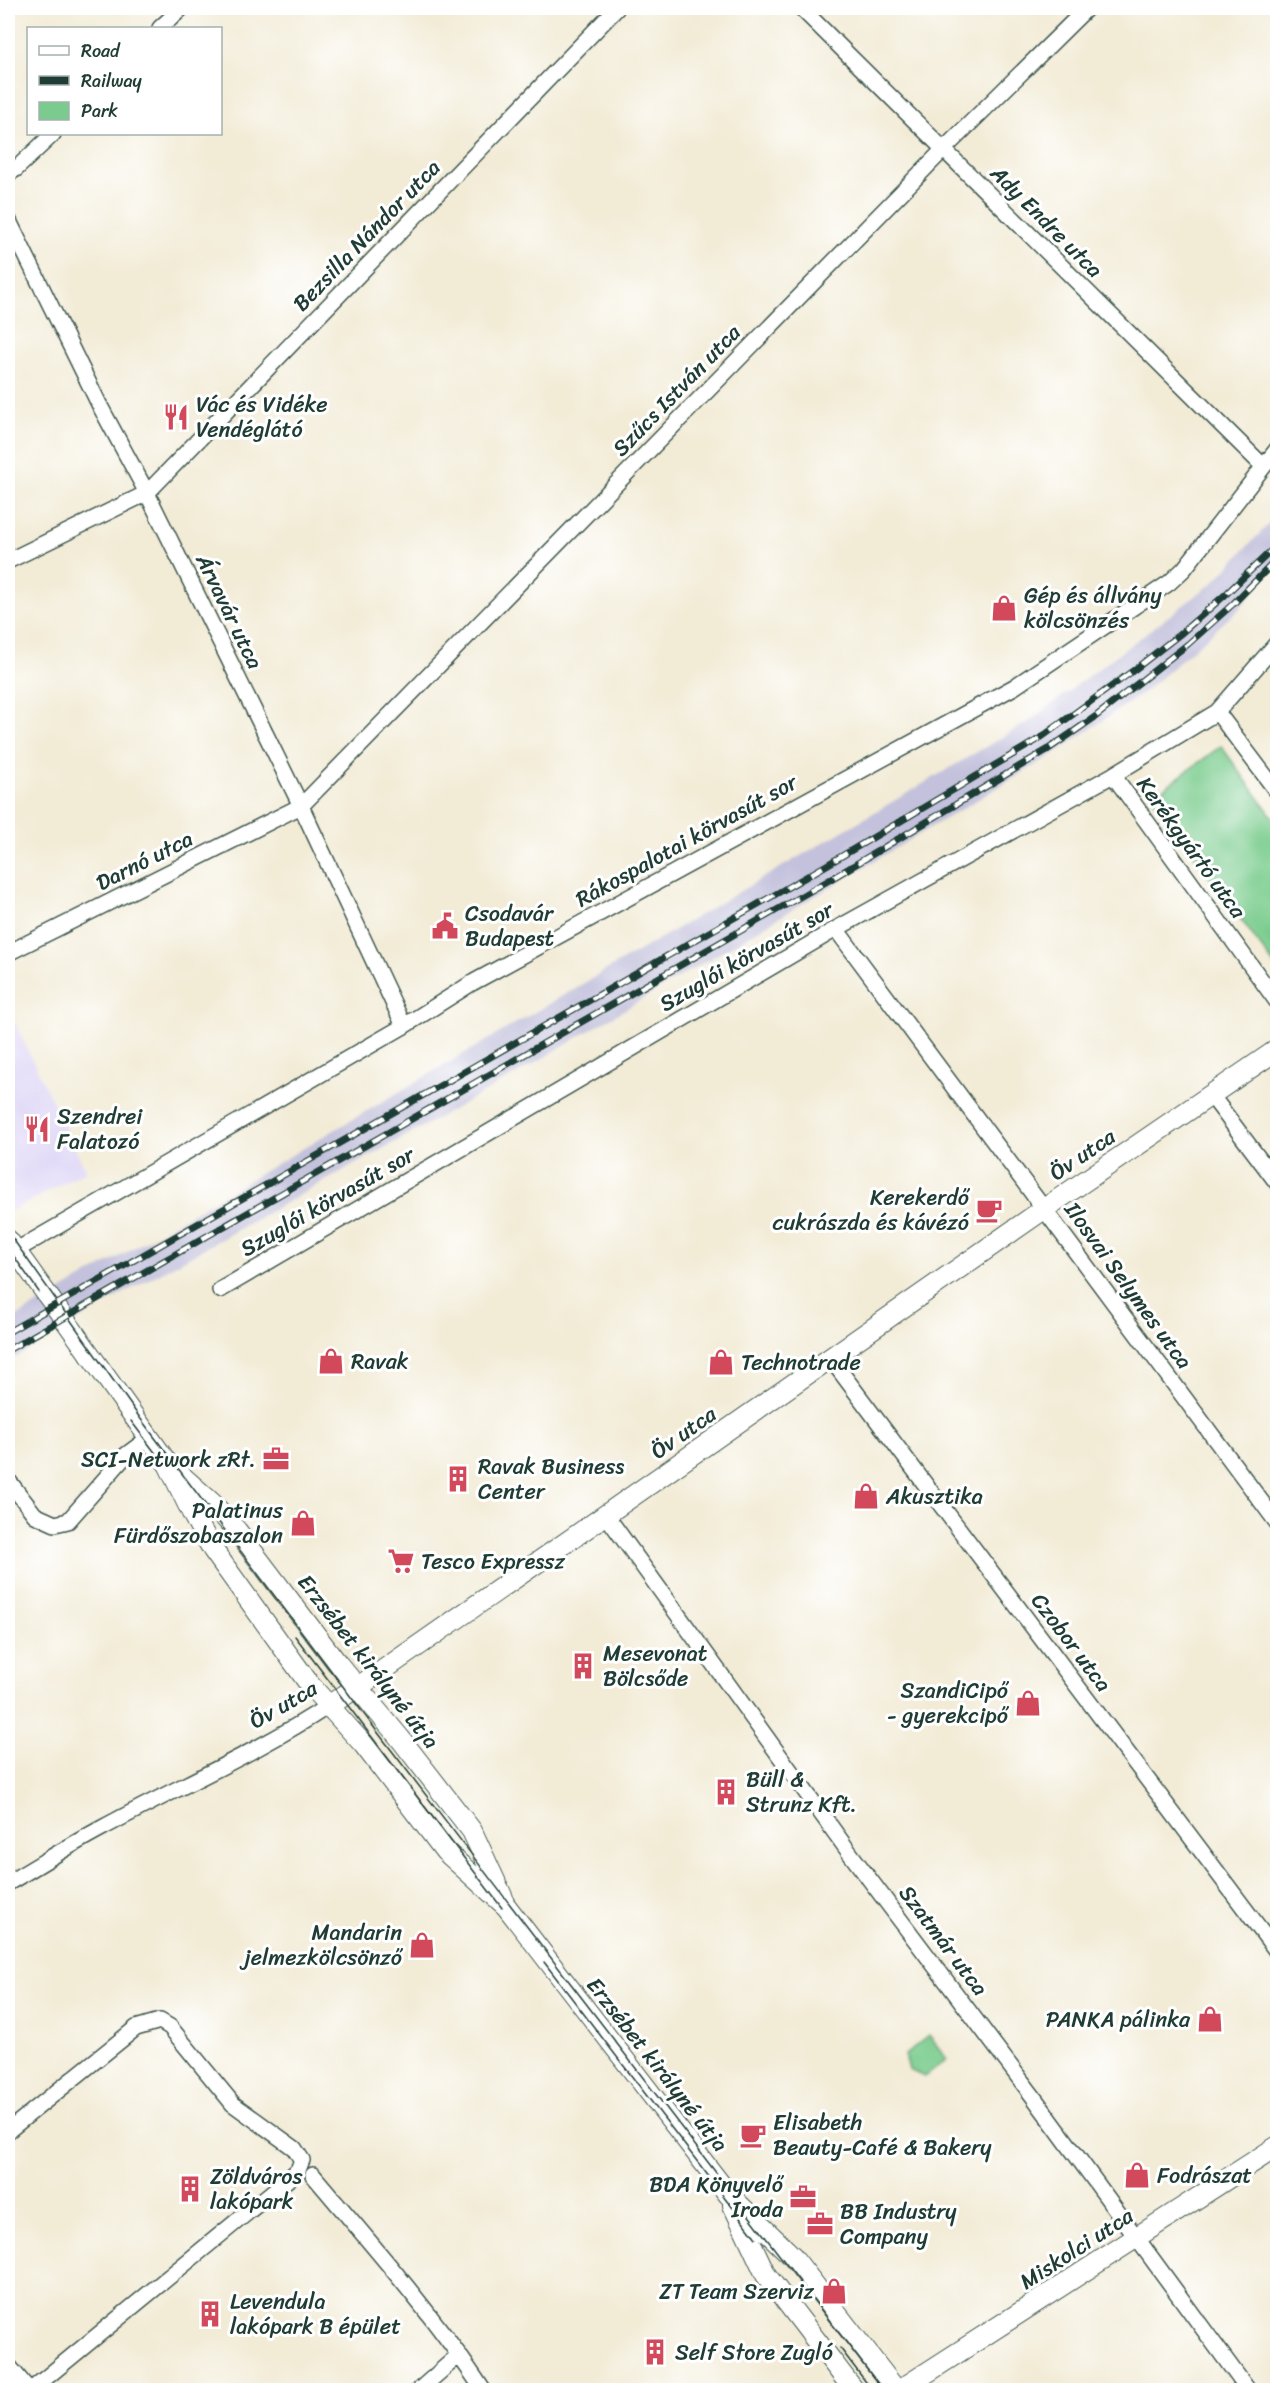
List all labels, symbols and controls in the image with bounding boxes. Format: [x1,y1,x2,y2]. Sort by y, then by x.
legend [27,27,222,135]
text: Road [81,35,121,67]
text: Railway [81,65,143,97]
text: Park [81,95,118,127]
street label: Bezsilla Nándor utca [283,150,450,321]
street label: Ady Endre utca [980,155,1113,287]
street label: Szűcs István utca [602,314,751,466]
place label: Vác és Vidéke Vendéglátó [196,385,327,449]
restaurant icon: Vác és Vidéke Vendéglátó [161,402,191,432]
street label: Árvavár utca [184,546,274,676]
place label: Gép és állvány kölcsönzés [1024,576,1162,640]
shop icon: Gép és állvány kölcsönzés [989,593,1019,623]
street label: Rákospalotai körvasút sor [568,762,806,918]
street label: Kerékgyártó utca [1126,768,1257,928]
street label: Darnó utca [89,819,200,902]
street label: Szuglói körvasút sor [652,890,843,1022]
place label: Csodavár Budapest [465,894,555,958]
public building icon: Csodavár Budapest [430,911,460,941]
place label: Szendrei Falatozó [57,1097,143,1161]
restaurant icon: Szendrei Falatozó [22,1114,52,1144]
street label: Öv utca [1041,1117,1124,1191]
street label: Szuglói körvasút sor [233,1135,424,1267]
place label: Kerekerdő cukrászda és kávézó [773,1178,971,1242]
street label: Ilosvai Selymes utca [1054,1192,1203,1378]
cafe icon: Kerekerdő cukrászda és kávézó [974,1195,1004,1225]
place label: Ravak [351,1342,409,1381]
place label: Technotrade [741,1343,861,1382]
shop icon: Ravak [316,1346,346,1376]
shop icon: Technotrade [706,1347,736,1377]
street label: Öv utca [642,1395,725,1470]
place label: SCI-Network zRt. [81,1440,256,1479]
office icon: SCI-Network zRt. [261,1444,291,1474]
place label: Ravak Business Center [478,1447,624,1511]
building icon: Ravak Business Center [443,1464,473,1494]
place label: Akusztika [885,1477,983,1516]
shop icon: Akusztika [851,1481,881,1511]
place label: Palatinus Fürdőszobaszalon [114,1491,284,1555]
shop icon: Palatinus Fürdőszobaszalon [288,1508,318,1538]
place label: Tesco Expressz [421,1542,565,1581]
supermarket icon: Tesco Expressz [386,1546,416,1576]
street label: Erzsébet királyné útja [287,1565,450,1758]
street label: Czobor utca [1021,1584,1122,1701]
place label: Mesevonat Bölcsőde [603,1634,708,1698]
building icon: Mesevonat Bölcsőde [568,1651,598,1681]
street label: Öv utca [242,1669,326,1740]
place label: SzandiCipő - gyerekcipő [886,1671,1010,1735]
shop icon: SzandiCipő - gyerekcipő [1013,1688,1043,1718]
place label: Büll & Strunz Kft. [746,1760,857,1824]
building icon: Büll & Strunz Kft. [711,1777,741,1807]
street label: Szatmár utca [889,1876,999,2004]
place label: Mandarin jelmezkölcsönző [239,1913,404,1977]
shop icon: Mandarin jelmezkölcsönző [407,1930,437,1960]
street label: Erzsébet királyné útja [576,1968,739,2161]
place label: PANKA pálinka [1046,2000,1191,2039]
shop icon: PANKA pálinka [1195,2004,1225,2034]
place label: Elisabeth Beauty-Café & Bakery [773,2103,992,2167]
cafe icon: Elisabeth Beauty-Café & Bakery [738,2120,768,2150]
place label: Fodrászat [1157,2156,1252,2195]
place label: Zöldváros lakópark [210,2157,303,2221]
shop icon: Fodrászat [1122,2160,1152,2190]
place label: BDA Könyvelő Iroda [649,2165,785,2229]
building icon: Zöldváros lakópark [175,2174,205,2204]
office icon: BDA Könyvelő Iroda [788,2182,818,2212]
place label: BB Industry Company [840,2192,957,2256]
street label: Miskolci utca [1011,2196,1142,2300]
office icon: BB Industry Company [805,2209,835,2239]
place label: ZT Team Szerviz [659,2272,815,2311]
shop icon: ZT Team Szerviz [819,2276,849,2306]
place label: Levendula lakópark B épület [230,2282,401,2346]
building icon: Levendula lakópark B épület [195,2299,225,2329]
place label: Self Store Zugló [675,2333,834,2372]
building icon: Self Store Zugló [640,2337,670,2367]

